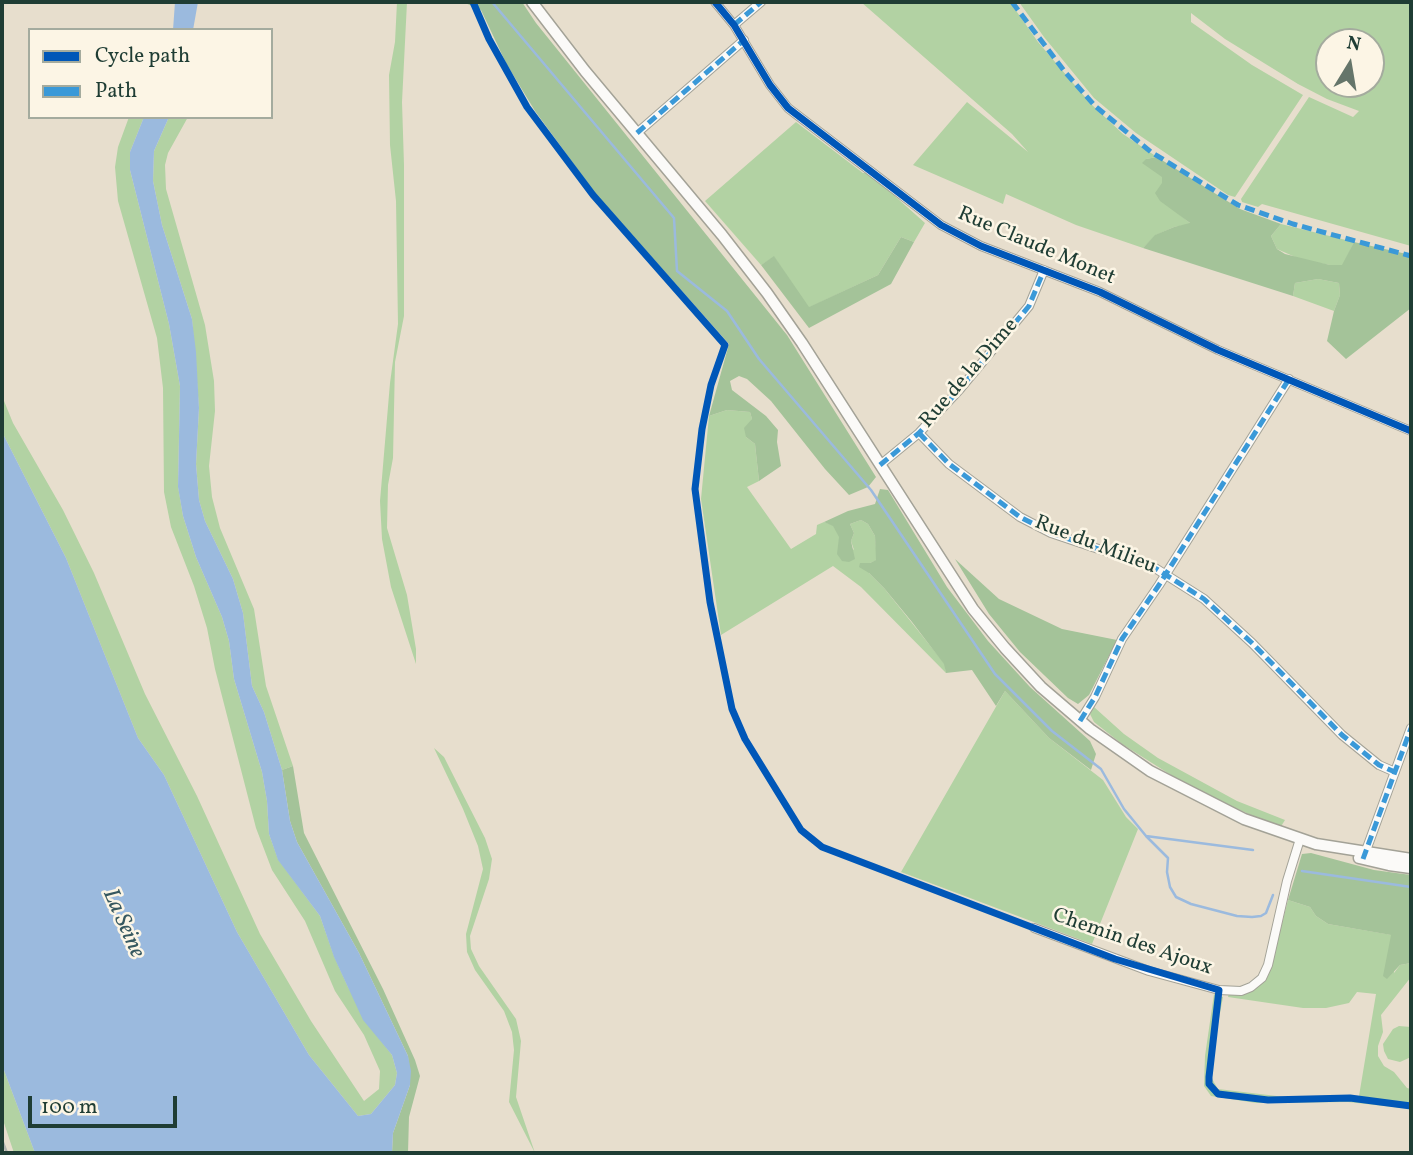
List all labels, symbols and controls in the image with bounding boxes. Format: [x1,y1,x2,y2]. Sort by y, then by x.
legend [28,28,273,119]
north arrow [1315,28,1385,98]
text: N [1344,30,1363,58]
text: Cycle path [95,42,190,71]
text: Path [95,77,137,106]
street label: Rue Claude Monet [953,202,1119,292]
street label: Rue de la Dime [915,314,1025,434]
street label: Rue du Milieu [1030,511,1160,581]
water label: La Seine [95,885,149,963]
street label: Chemin des Ajoux [1049,904,1215,982]
scale bar [32,1082,180,1126]
text: 100 m [41,1093,98,1122]

